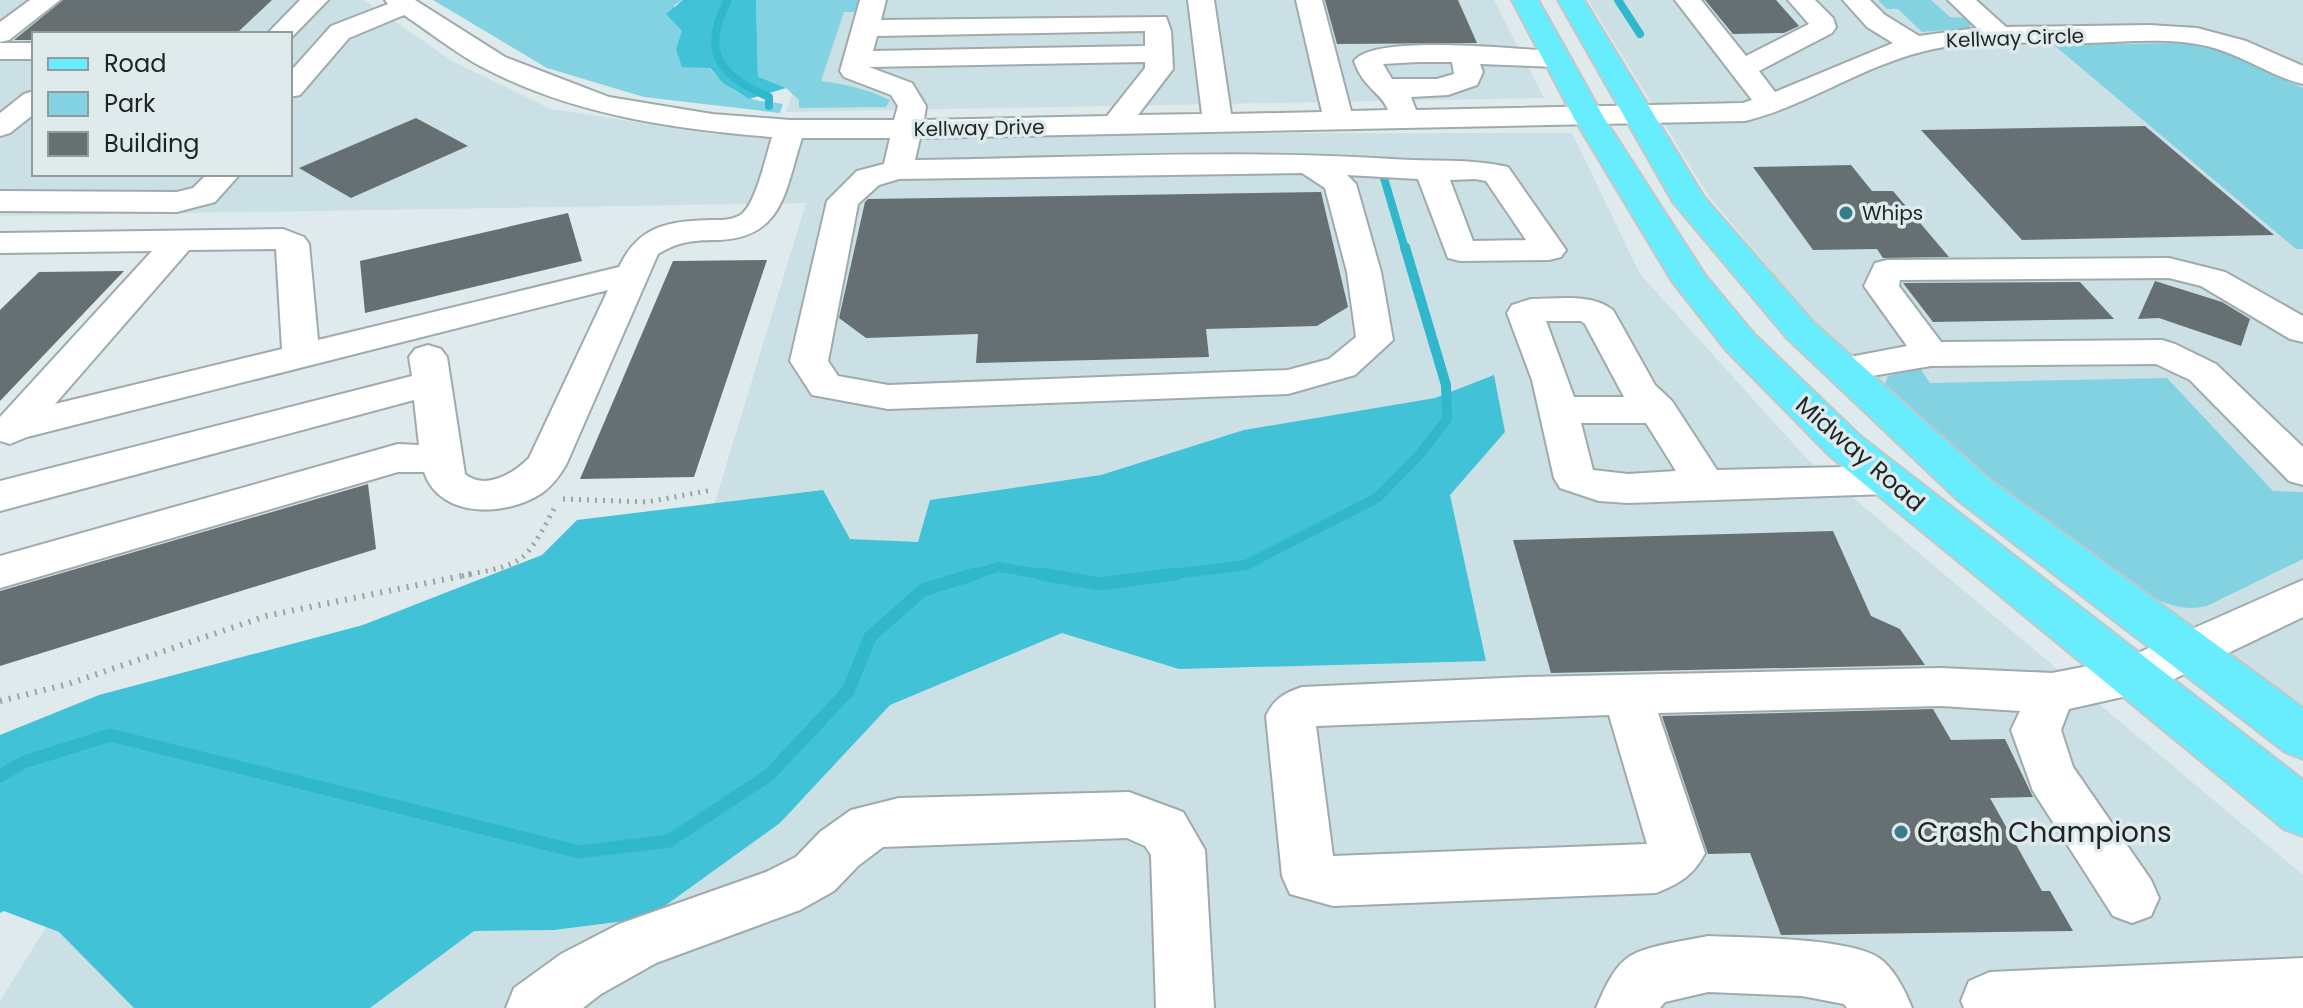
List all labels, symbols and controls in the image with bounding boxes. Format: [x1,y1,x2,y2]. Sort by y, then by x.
street label: Kellway Circle [1946,22,2084,54]
legend [32,32,292,176]
text: Road [104,47,166,80]
text: Park [104,87,156,120]
street label: Kellway Drive [913,113,1045,143]
text: Building [104,127,200,160]
place label: Whips [1862,199,1923,227]
marker: Whips [1837,204,1855,222]
street label: Midway Road [1789,388,1932,519]
place label: Crash Champions [1917,813,2172,852]
marker: Crash Champions [1892,823,1910,841]

